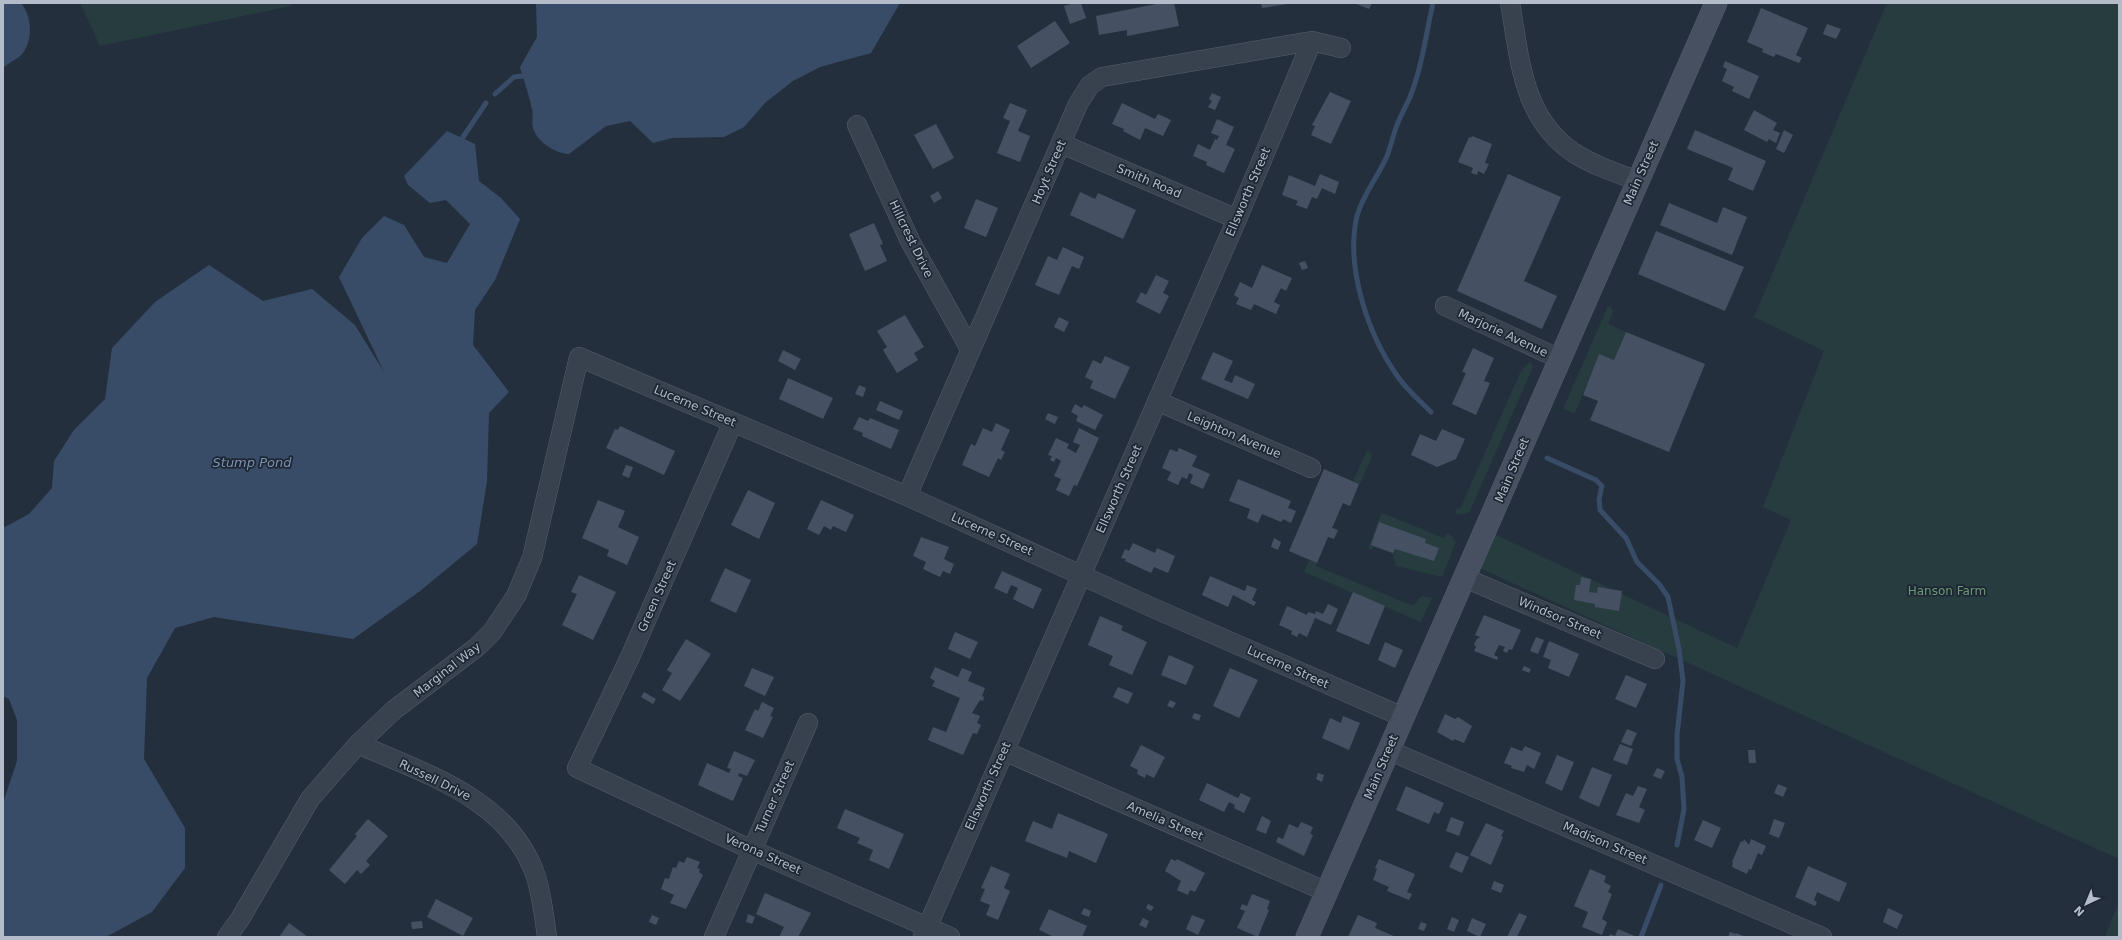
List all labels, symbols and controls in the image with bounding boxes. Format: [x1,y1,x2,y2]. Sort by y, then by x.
street label: Hoyt Street [1029,137,1069,206]
street label: Main Street [1621,138,1662,207]
street label: Ellsworth Street [1223,145,1273,239]
street label: Smith Road [1115,161,1183,201]
street label: Hillcrest Drive [886,198,936,280]
street label: Marjorie Avenue [1456,306,1550,360]
street label: Lucerne Street [652,382,739,430]
street label: Leighton Avenue [1185,409,1283,461]
street label: Main Street [1492,435,1532,504]
street label: Ellsworth Street [1093,442,1145,535]
water label: Stump Pond [213,455,292,470]
street label: Lucerne Street [949,510,1035,558]
street label: Green Street [635,558,679,634]
park label: Hanson Farm [1908,584,1986,598]
street label: Windsor Street [1516,594,1604,642]
street label: Marginal Way [411,640,483,700]
street label: Lucerne Street [1245,643,1331,691]
street label: Main Street [1361,732,1401,801]
street label: Ellsworth Street [962,739,1014,832]
street label: Russell Drive [397,757,473,803]
street label: Turner Street [752,758,797,836]
street label: Amelia Street [1125,799,1206,843]
street label: Madison Street [1561,819,1649,867]
street label: Verona Street [723,831,804,877]
north arrow [2066,884,2106,924]
text: N [2072,903,2087,919]

